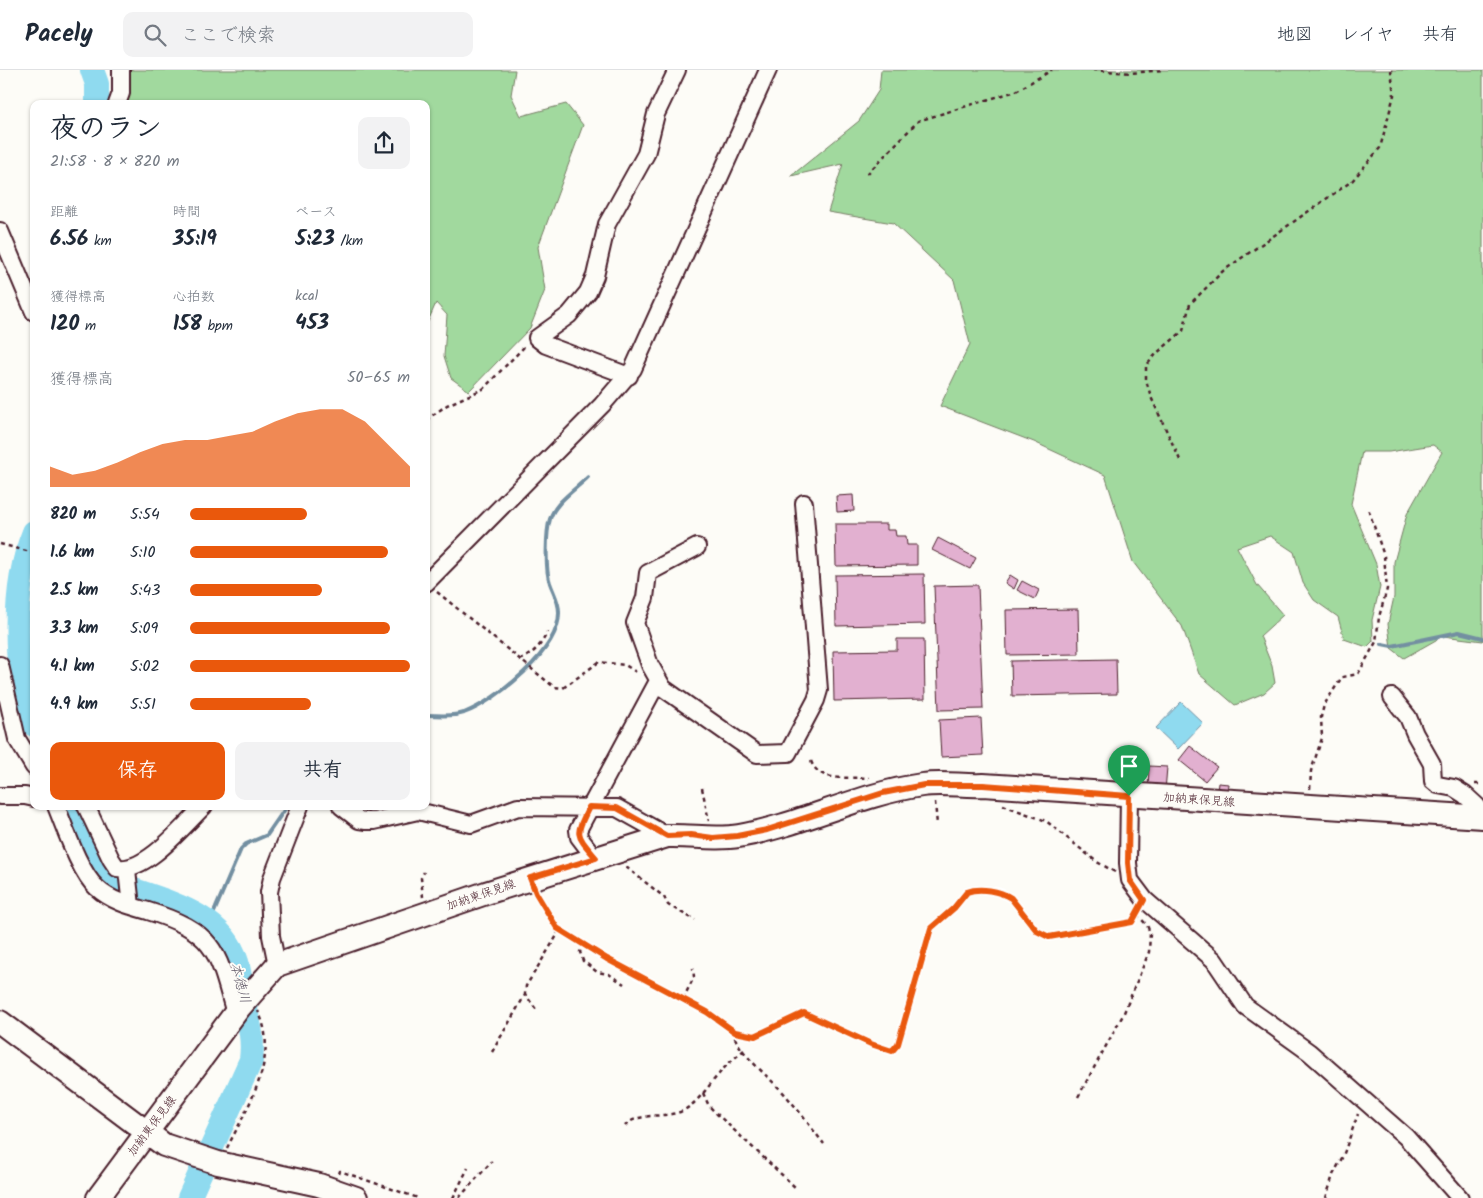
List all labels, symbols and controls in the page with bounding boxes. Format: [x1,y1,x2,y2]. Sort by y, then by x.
search box [123,12,473,57]
text: Pacely [25,15,93,54]
icon: search [141,21,169,49]
text: ここで検索 [181,21,276,51]
text: 地図 [1277,21,1313,50]
text: レイヤ [1341,21,1394,50]
text: 共有 [1422,21,1458,50]
text: 夜のラン [50,107,162,152]
button: share [358,117,410,169]
text: 21:58 · 8 × 820 m [50,149,179,174]
text: 距離 [50,201,78,223]
text: 時間 [173,201,201,223]
text: ペース [295,201,337,223]
text: 6.56 [50,223,88,256]
text: 35:19 [173,223,217,256]
text: 5:23 [295,223,335,256]
text: km [88,230,112,252]
text: /km [335,230,363,252]
text: kcal [295,285,318,307]
text: 獲得標高 [50,286,106,308]
text: 心拍数 [173,286,215,308]
text: 453 [295,307,329,340]
text: 120 [50,308,79,341]
text: 158 [173,308,202,341]
text: m [79,315,96,337]
text: bpm [202,315,233,337]
text: 50–65 m [347,365,410,390]
text: 獲得標高 [50,367,114,392]
text: 820 m [50,502,96,527]
text: 5:54 [130,502,160,527]
text: 1.6 km [50,540,94,565]
text: 5:10 [130,540,156,565]
text: 2.5 km [50,578,98,603]
text: 5:43 [130,578,160,603]
text: 3.3 km [50,616,98,641]
text: 5:09 [130,616,158,641]
text: 4.1 km [50,654,95,679]
text: 5:02 [130,654,160,679]
text: 4.9 km [50,692,98,717]
text: 5:51 [130,692,156,717]
button: 保存 [50,742,225,800]
button: 共有 [235,742,410,800]
pin [1108,745,1150,796]
icon: arrive [1115,752,1143,780]
street label: 加納東保見線 [1162,788,1236,812]
street label: 加納東保見線 [444,874,518,916]
water label: 本徳川 [224,960,256,1006]
street label: 加納東保見線 [123,1092,181,1160]

